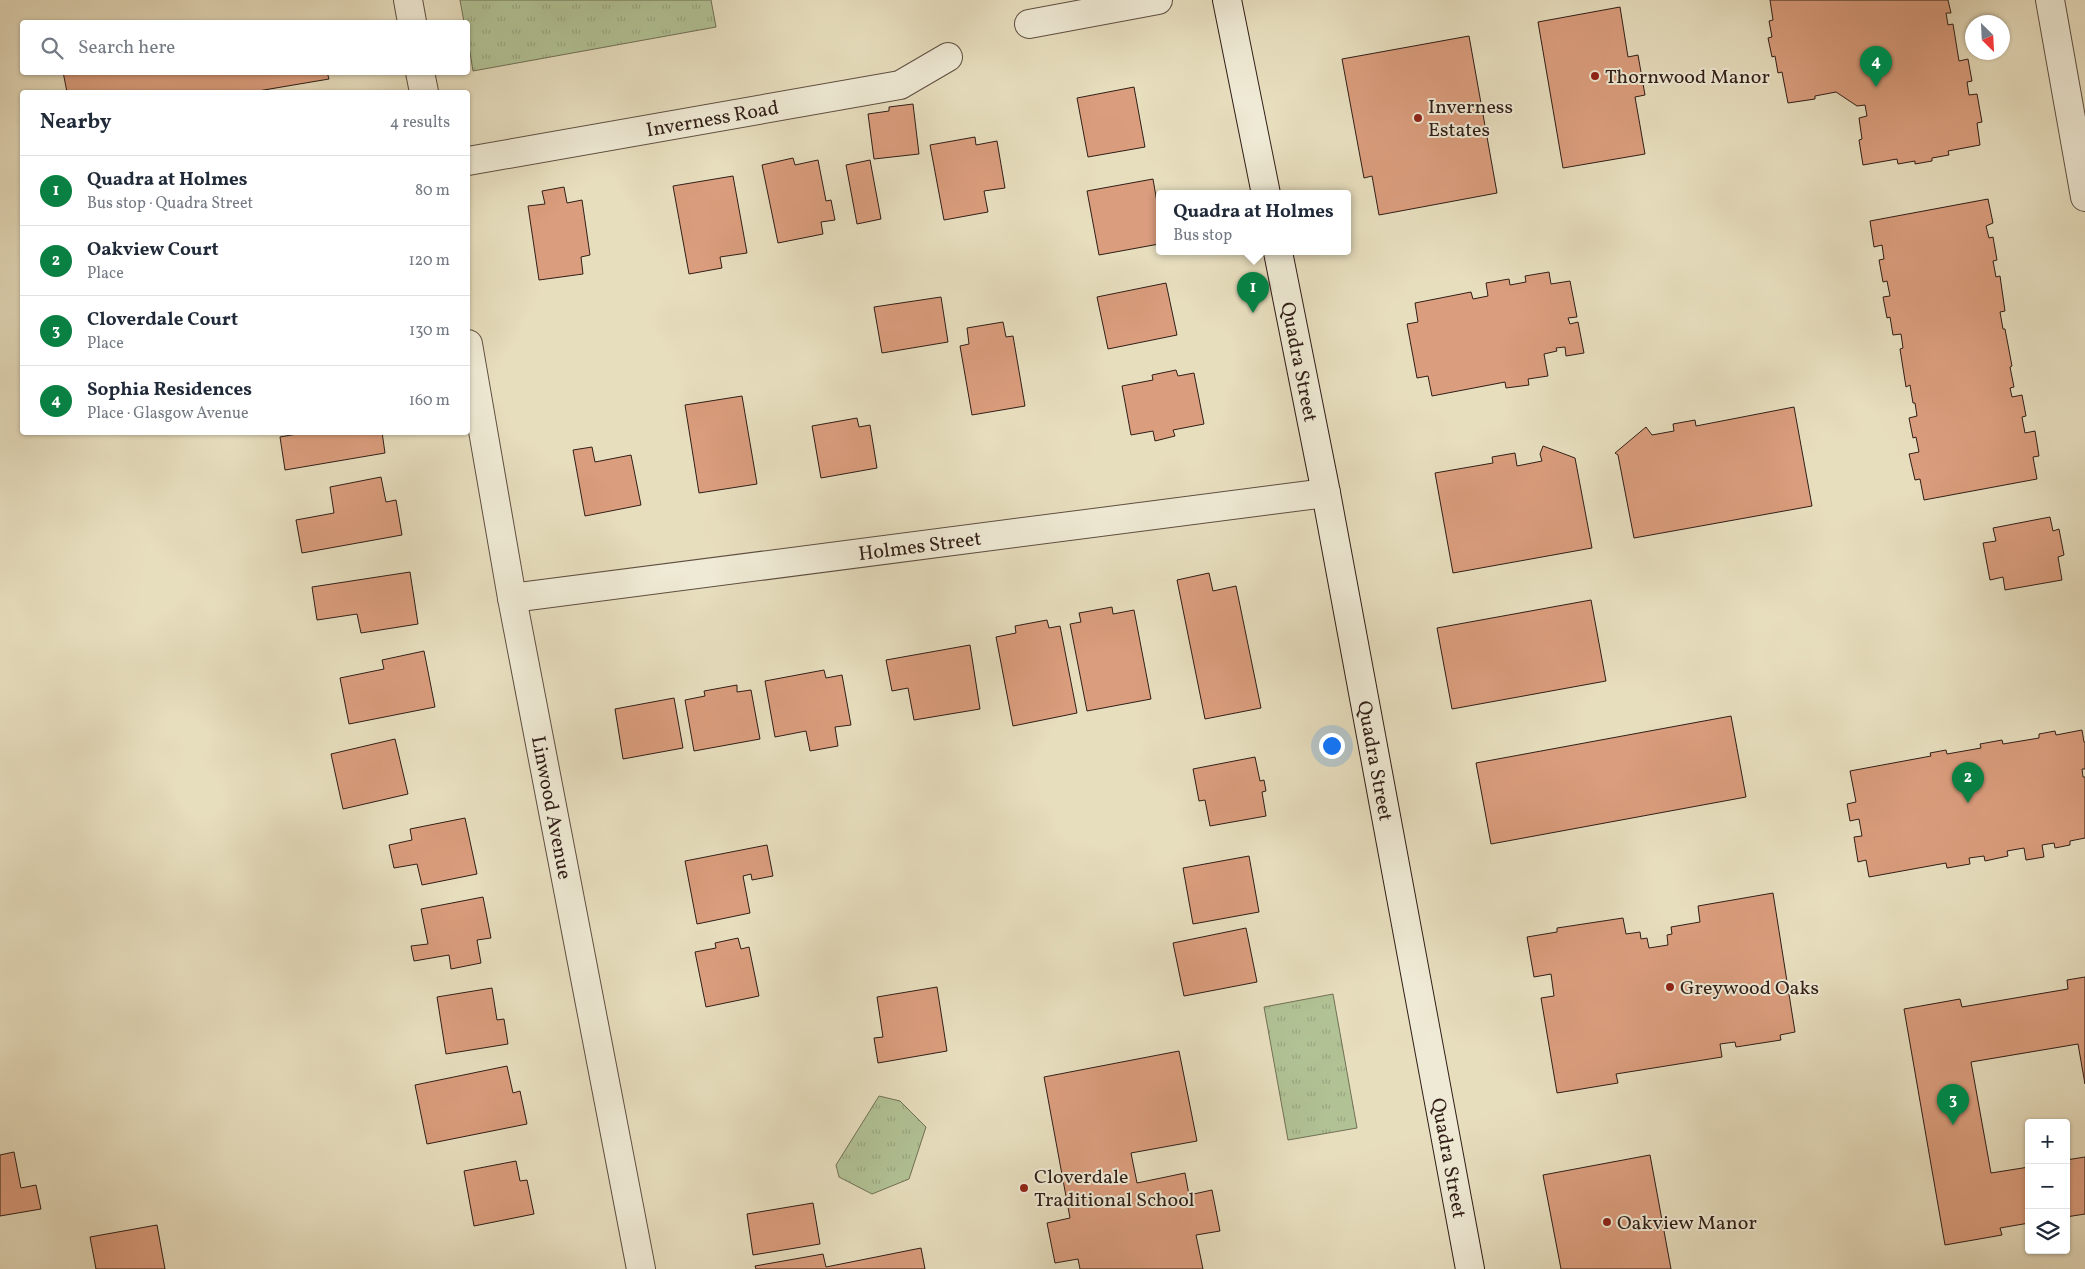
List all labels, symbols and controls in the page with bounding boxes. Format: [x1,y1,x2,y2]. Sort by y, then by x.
north arrow [1965,15,2010,60]
search box [20,20,470,75]
icon: search [38,34,66,62]
text: Search here [78,35,175,61]
pin: 4 [1860,46,1892,87]
place label: Thornwood Manor [1605,64,1770,92]
marker: Thornwood Manor [1589,70,1601,82]
place label: Inverness Estates [1428,94,1513,145]
street label: Inverness Road [644,95,781,145]
text: Nearby [40,108,111,137]
text: 4 results [390,112,450,134]
marker: Inverness Estates [1412,112,1424,124]
text: Quadra at Holmes [87,167,248,193]
text: 1 [53,180,59,202]
text: 80 m [415,180,450,202]
popup [1156,190,1351,255]
text: Bus stop · Quadra Street [87,193,253,215]
text: Quadra at Holmes [1173,199,1334,225]
text: Bus stop [1173,225,1232,247]
text: Oakview Court [87,237,219,263]
text: 2 [52,250,60,272]
text: 120 m [408,250,450,272]
text: Place [87,263,124,285]
pin: 1 [1237,272,1269,313]
street label: Quadra Street [1272,300,1324,425]
text: Cloverdale Court [87,307,238,333]
text: 3 [52,320,60,342]
text: 130 m [409,320,450,342]
text: Place [87,333,124,355]
text: Sophia Residences [87,377,252,403]
text: 4 [51,390,61,412]
text: 160 m [409,390,450,412]
text: Place · Glasgow Avenue [87,403,249,425]
street label: Holmes Street [857,526,983,569]
street label: Quadra Street [1349,699,1399,824]
your location [1319,733,1345,759]
street label: Linwood Avenue [523,734,578,882]
pin: 2 [1952,762,1984,803]
place label: Greywood Oaks [1680,975,1819,1003]
marker: Greywood Oaks [1664,981,1676,993]
pin: 3 [1937,1084,1969,1125]
street label: Quadra Street [1423,1096,1472,1221]
map controls [2025,1119,2070,1254]
button: + [2025,1119,2070,1164]
place label: Cloverdale Traditional School [1034,1164,1195,1215]
button: − [2025,1164,2070,1209]
marker: Cloverdale Traditional School [1018,1182,1030,1194]
button: layers [2025,1209,2070,1254]
place label: Oakview Manor [1617,1210,1757,1238]
marker: Oakview Manor [1601,1216,1613,1228]

